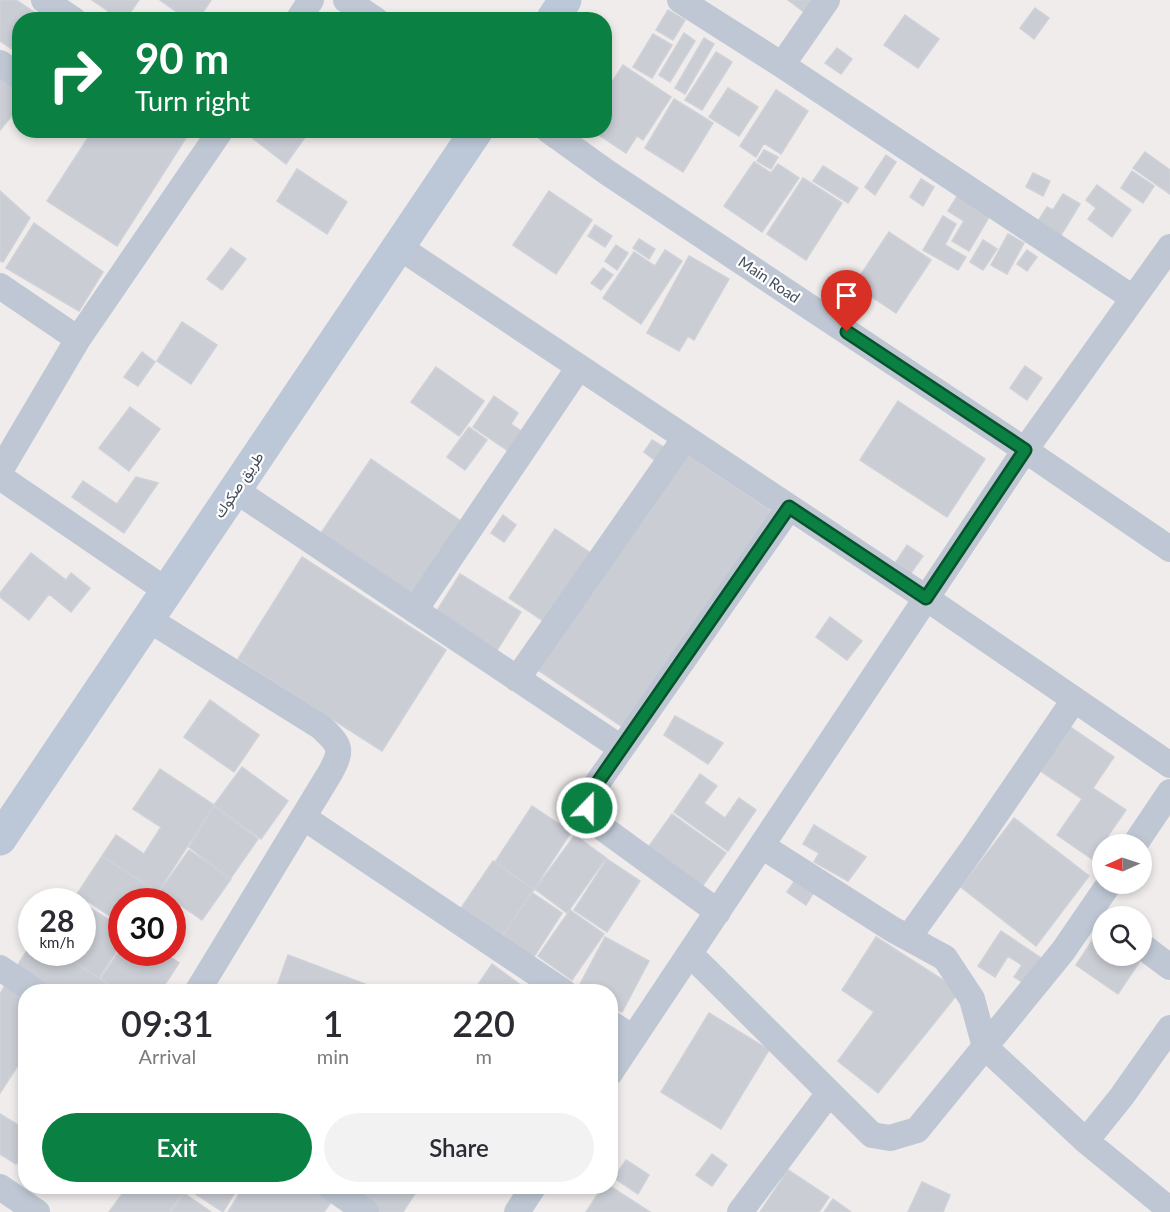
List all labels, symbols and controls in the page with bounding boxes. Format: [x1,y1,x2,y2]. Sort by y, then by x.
text: 90 m [135,33,229,83]
icon: right [36,36,114,114]
text: Turn right [135,84,250,117]
street label: Main Road [735,252,804,306]
pin [821,270,872,332]
icon: arrive [830,279,863,312]
street label: طريق صكوك [210,448,269,522]
position arrow [555,776,619,840]
north arrow [1092,834,1152,894]
map controls [1092,834,1152,966]
speed limit sign: 30 [108,888,186,966]
text: 28 [40,902,74,938]
button: search [1092,906,1152,966]
text: km/h [39,933,75,951]
text: 09:31 [121,1001,214,1045]
text: 1 [323,1001,343,1045]
text: 220 [452,1001,515,1045]
text: Arrival [139,1044,196,1068]
text: min [317,1044,349,1068]
text: m [475,1044,492,1068]
button: Exit [42,1113,312,1182]
button: Share [324,1113,594,1182]

